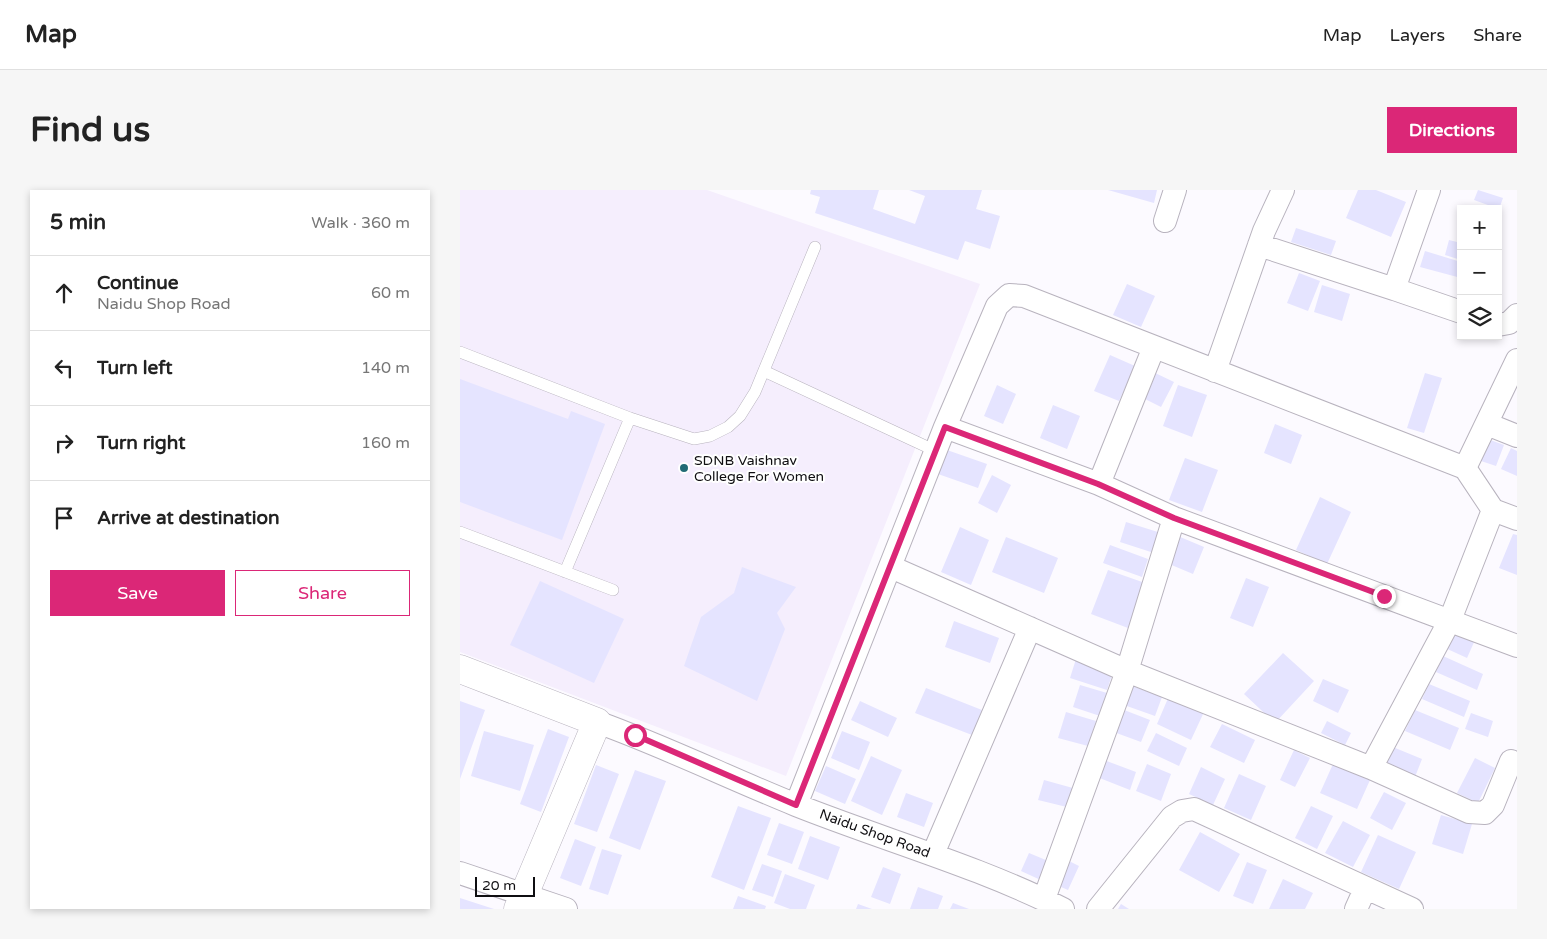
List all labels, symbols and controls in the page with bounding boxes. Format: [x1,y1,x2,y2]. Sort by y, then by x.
text: Map [25,20,77,49]
text: Map [1323,24,1362,46]
text: Layers [1390,24,1445,46]
text: Share [1473,24,1522,46]
button: Directions [1387,107,1517,153]
text: Find us [30,109,150,151]
map controls [1457,205,1502,340]
button: + [1457,205,1502,250]
text: 5 min [50,210,106,235]
text: Walk · 360 m [311,213,410,233]
button: − [1457,250,1502,295]
text: Continue [97,272,179,294]
icon: ahead [50,279,78,307]
text: 60 m [371,283,410,303]
text: Naidu Shop Road [97,294,231,314]
button: layers [1457,295,1502,340]
icon: left [50,354,78,382]
text: Turn left [97,357,173,379]
text: 140 m [361,358,410,378]
icon: right [50,429,78,457]
text: Turn right [97,432,185,454]
text: 160 m [361,433,410,453]
place label: SDNB Vaishnav College For Women [694,452,824,485]
marker: SDNB Vaishnav College For Women [678,462,690,474]
icon: arrive [50,504,78,532]
text: Arrive at destination [97,507,280,529]
button: Save [50,570,225,616]
button: Share [235,570,410,616]
route end [1373,585,1396,608]
route start [624,724,647,747]
street label: Naidu Shop Road [817,806,933,861]
scale bar [475,874,535,897]
text: 20 m [482,877,516,894]

